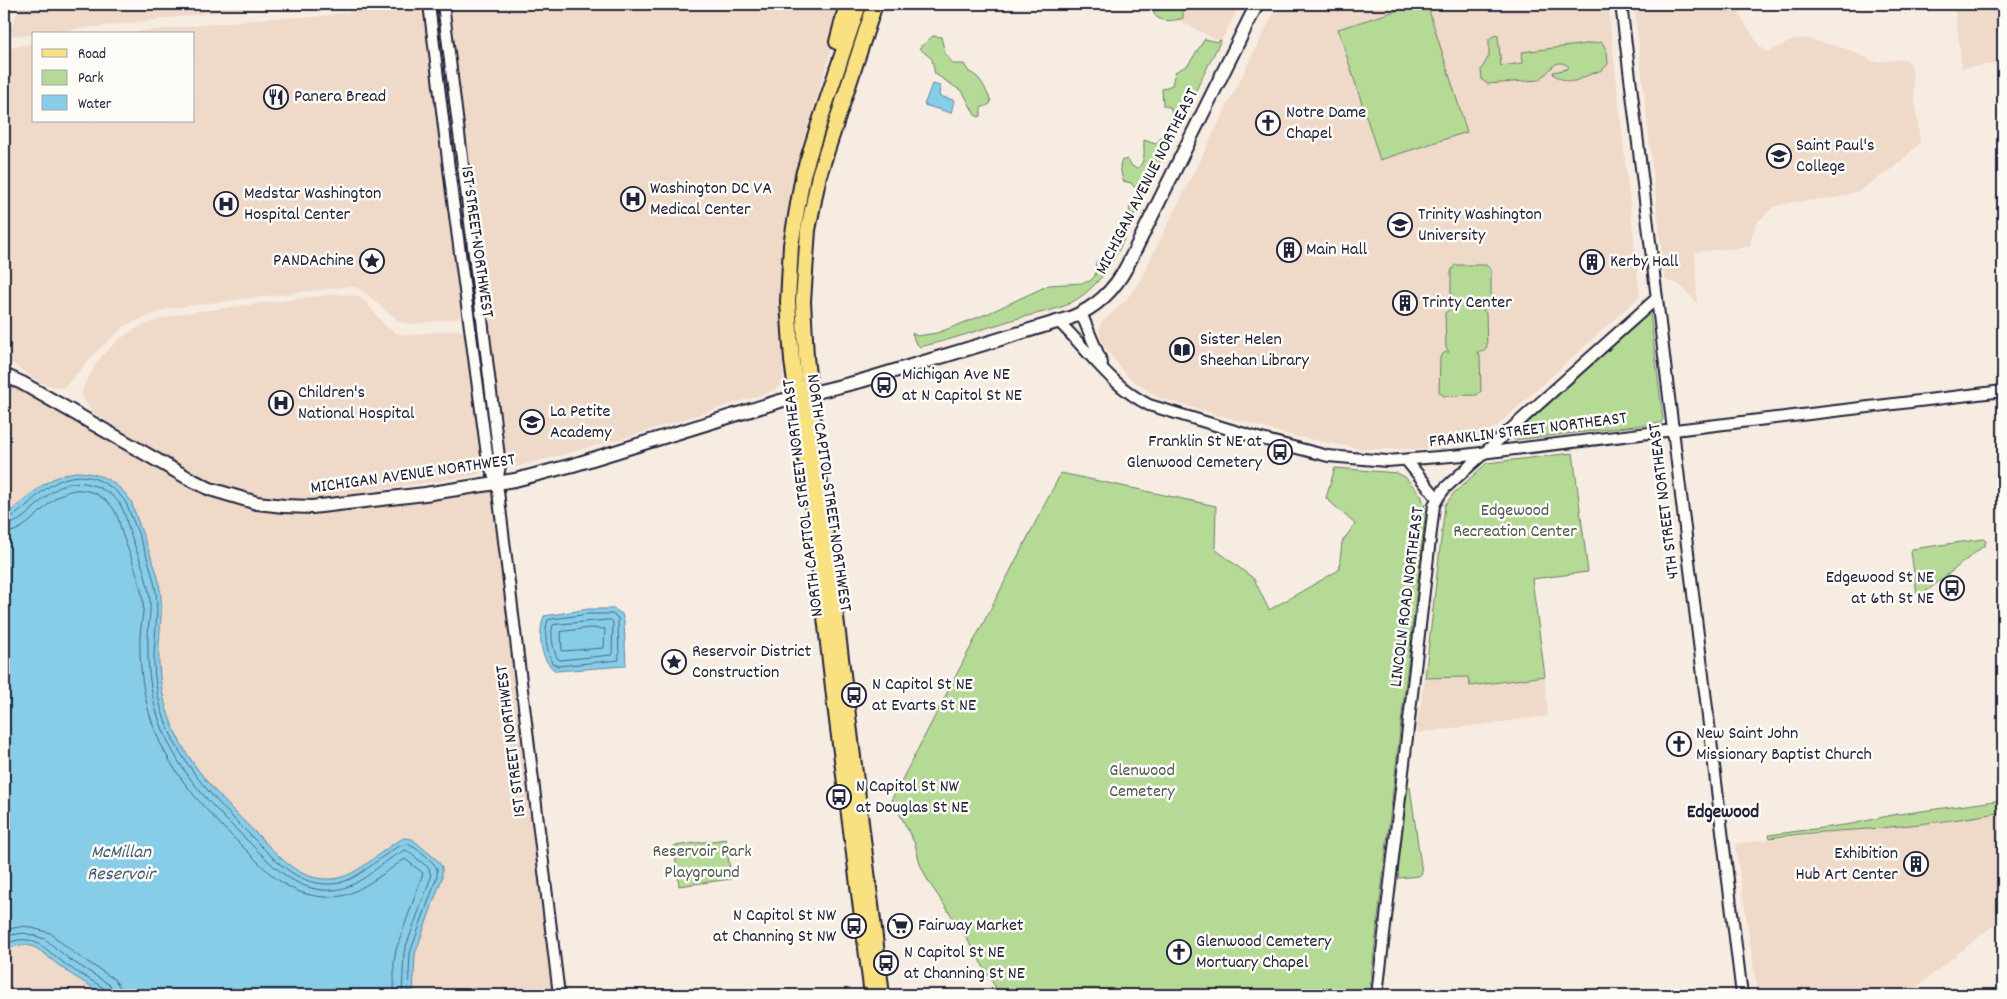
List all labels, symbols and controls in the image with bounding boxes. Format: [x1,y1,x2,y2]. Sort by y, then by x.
legend [32,32,195,122]
text: Road [78,44,106,66]
text: Park [78,68,104,90]
restaurant icon: Panera Bread [263,84,289,110]
place label: Panera Bread [294,85,386,110]
street label: MICHIGAN AVENUE NORTHEAST [1090,85,1206,279]
text: Water [78,94,112,116]
place label: Notre Dame Chapel [1286,101,1366,147]
church icon: Notre Dame Chapel [1255,110,1281,136]
place label: Saint Paul's College [1796,134,1875,180]
school or university icon: Saint Paul's College [1766,143,1792,169]
street label: 1ST STREET NORTHWEST [453,165,499,319]
place label: Washington DC VA Medical Center [650,177,772,223]
place label: Medstar Washington Hospital Center [244,182,381,228]
hospital icon: Washington DC VA Medical Center [620,186,646,212]
hospital icon: Medstar Washington Hospital Center [213,191,239,217]
place label: Trinity Washington University [1418,203,1542,249]
school or university icon: Trinity Washington University [1387,212,1413,238]
building icon: Main Hall [1276,237,1302,263]
place label: Main Hall [1306,238,1368,263]
place icon: PANDAchine [359,248,385,274]
place label: PANDAchine [273,249,354,274]
building icon: Kerby Hall [1579,249,1605,275]
place label: Kerby Hall [1610,250,1679,275]
building icon: Trinty Center [1392,290,1418,316]
place label: Trinty Center [1422,291,1512,316]
place label: Sister Helen Sheehan Library [1200,328,1309,374]
library icon: Sister Helen Sheehan Library [1169,337,1195,363]
place label: Michigan Ave NE at N Capitol St NE [902,363,1022,409]
bus stop icon: Michigan Ave NE at N Capitol St NE [871,372,897,398]
street label: NORTH CAPITOL STREET NORTHWEST [799,373,857,613]
street label: NORTH CAPITOL STREET NORTHEAST [777,378,831,618]
place label: Children's National Hospital [298,381,415,427]
hospital icon: Children's National Hospital [268,390,294,416]
place label: La Petite Academy [550,400,612,446]
street label: FRANKLIN STREET NORTHEAST [1428,406,1628,456]
school or university icon: La Petite Academy [519,409,545,435]
street label: 4TH STREET NORTHEAST [1643,421,1687,581]
place label: Franklin St NE at Glenwood Cemetery [1127,430,1263,476]
bus stop icon: Franklin St NE at Glenwood Cemetery [1267,439,1293,465]
street label: MICHIGAN AVENUE NORTHWEST [309,448,517,502]
park label: Edgewood Recreation Center [1453,499,1577,545]
street label: LINCOLN ROAD NORTHEAST [1385,505,1431,689]
place label: Edgewood St NE at 6th St NE [1826,566,1934,612]
bus stop icon: Edgewood St NE at 6th St NE [1939,575,1965,601]
place label: Reservoir District Construction [692,640,811,686]
place icon: Reservoir District Construction [661,649,687,675]
street label: 1ST STREET NORTHWEST [490,664,534,818]
place label: N Capitol St NE at Evarts St NE [872,673,976,719]
bus stop icon: N Capitol St NE at Evarts St NE [841,682,867,708]
place label: New Saint John Missionary Baptist Church [1696,722,1872,768]
church icon: New Saint John Missionary Baptist Church [1666,731,1692,757]
park label: Glenwood Cemetery [1109,759,1176,805]
place label: N Capitol St NW at Douglas St NE [856,775,968,821]
bus stop icon: N Capitol St NW at Douglas St NE [826,784,852,810]
district label: Edgewood [1687,800,1759,827]
water label: McMillan Reservoir [87,840,157,889]
park label: Reservoir Park Playground [652,840,752,886]
place label: Exhibition Hub Art Center [1795,842,1898,888]
building icon: Exhibition Hub Art Center [1903,851,1929,877]
place label: N Capitol St NW at Channing St NW [713,904,837,950]
bus stop icon: N Capitol St NW at Channing St NW [841,913,867,939]
supermarket icon: Fairway Market [887,913,913,939]
place label: Fairway Market [918,914,1024,939]
place label: Glenwood Cemetery Mortuary Chapel [1196,930,1332,976]
church icon: Glenwood Cemetery Mortuary Chapel [1166,939,1192,965]
place label: N Capitol St NE at Channing St NE [904,941,1025,987]
bus stop icon: N Capitol St NE at Channing St NE [873,950,899,976]

